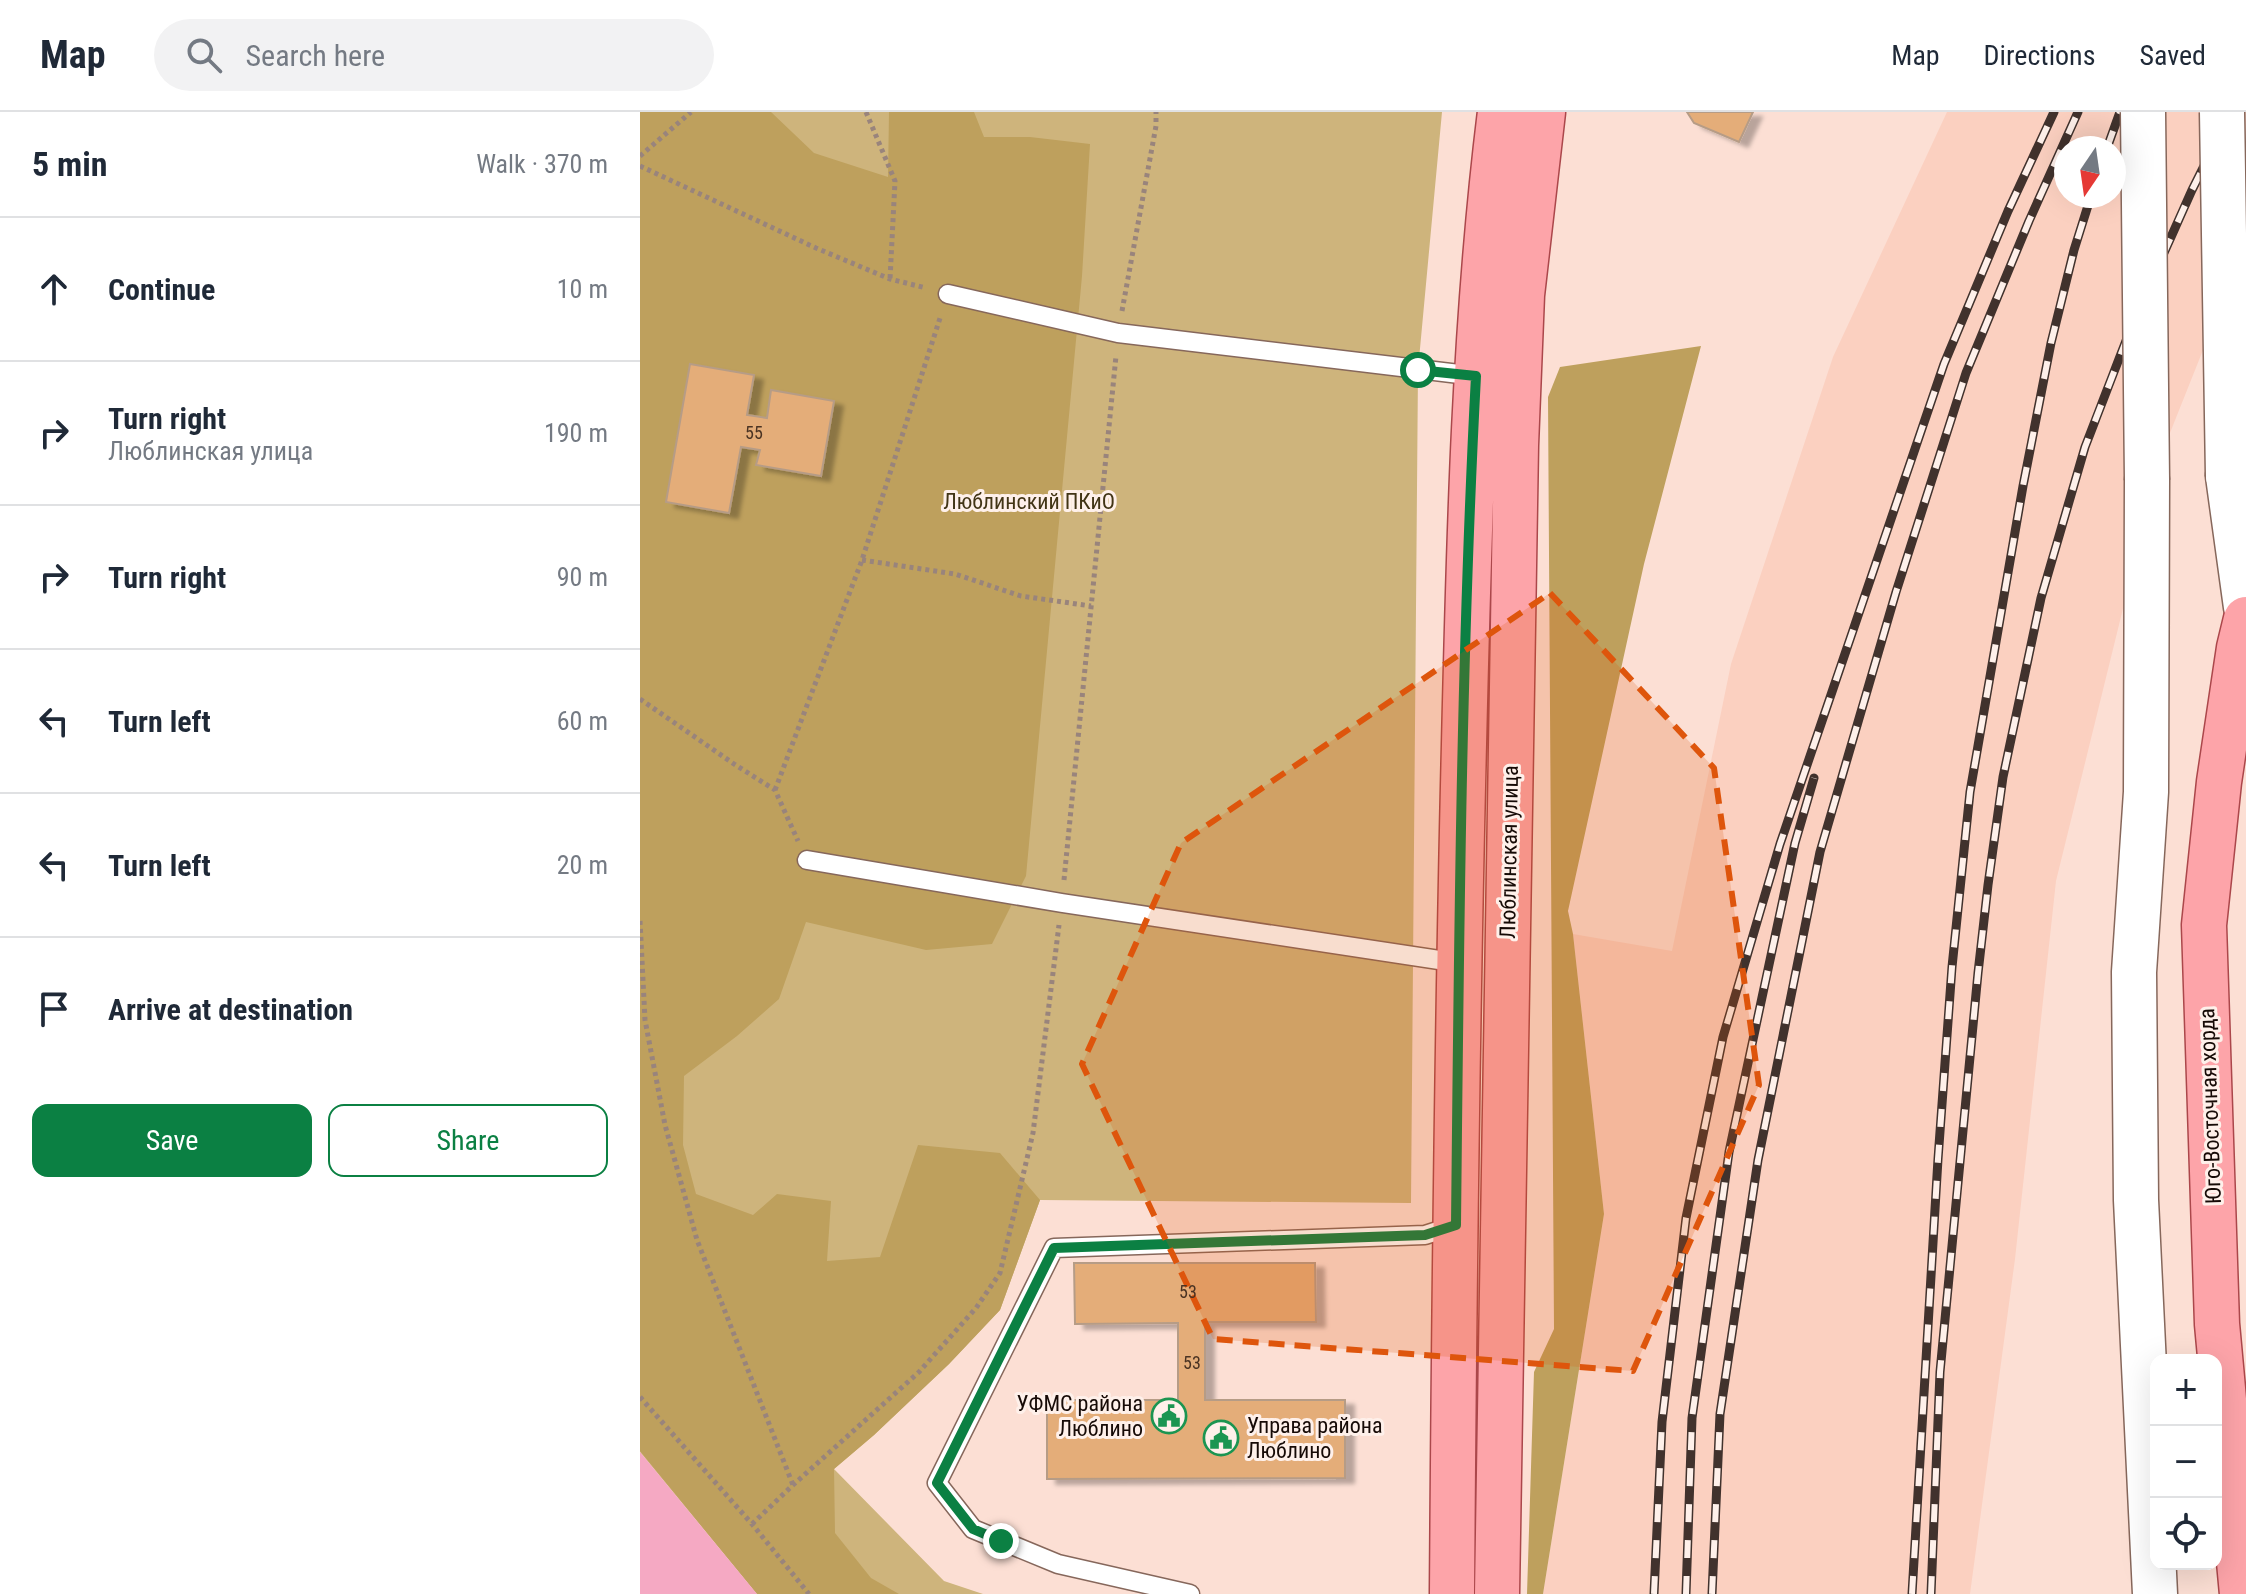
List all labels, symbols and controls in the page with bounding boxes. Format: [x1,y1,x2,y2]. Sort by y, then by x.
search box [154,19,714,91]
text: Map [40,33,106,77]
icon: search [182,33,226,77]
text: Search here [246,38,385,73]
text: Map [1891,39,1940,72]
text: Directions [1984,39,2095,72]
text: Saved [2139,39,2206,72]
north arrow [2054,136,2126,208]
text: 5 min [32,144,108,184]
text: Walk · 370 m [476,149,608,179]
icon: ahead [32,267,76,311]
text: Continue [108,272,215,307]
text: 10 m [557,274,608,304]
route start [1400,352,1436,388]
text: Turn right [108,401,226,436]
icon: right [32,411,76,455]
text: 190 m [544,418,608,448]
house number: 55 [745,422,763,443]
text: Люблинская улица [108,436,313,466]
park label: Люблинский ПКиО [943,489,1115,514]
icon: right [32,555,76,599]
text: Turn right [108,560,226,595]
text: 90 m [557,562,608,592]
icon: left [32,699,76,743]
text: Turn left [108,704,211,739]
text: 60 m [557,706,608,736]
street label: Люблинская улица [1495,765,1523,939]
icon: left [32,843,76,887]
text: Turn left [108,848,211,883]
text: 20 m [557,850,608,880]
icon: arrive [32,987,76,1031]
text: Arrive at destination [108,992,353,1027]
street label: Юго-Восточная хорда [2194,1008,2226,1204]
button: Save [32,1104,312,1177]
button: Share [328,1104,608,1177]
house number: 53 [1179,1281,1197,1302]
house number: 53 [1183,1352,1201,1373]
map controls [2150,1354,2222,1570]
button: + [2150,1354,2222,1426]
place label: УФМС района Люблино [1017,1391,1143,1441]
public building icon: УФМС района Люблино [1150,1397,1188,1435]
place label: Управа района Люблино [1247,1413,1383,1463]
public building icon: Управа района Люблино [1202,1419,1240,1457]
button: − [2150,1426,2222,1498]
button: locate [2150,1498,2222,1570]
route end [983,1523,1019,1559]

